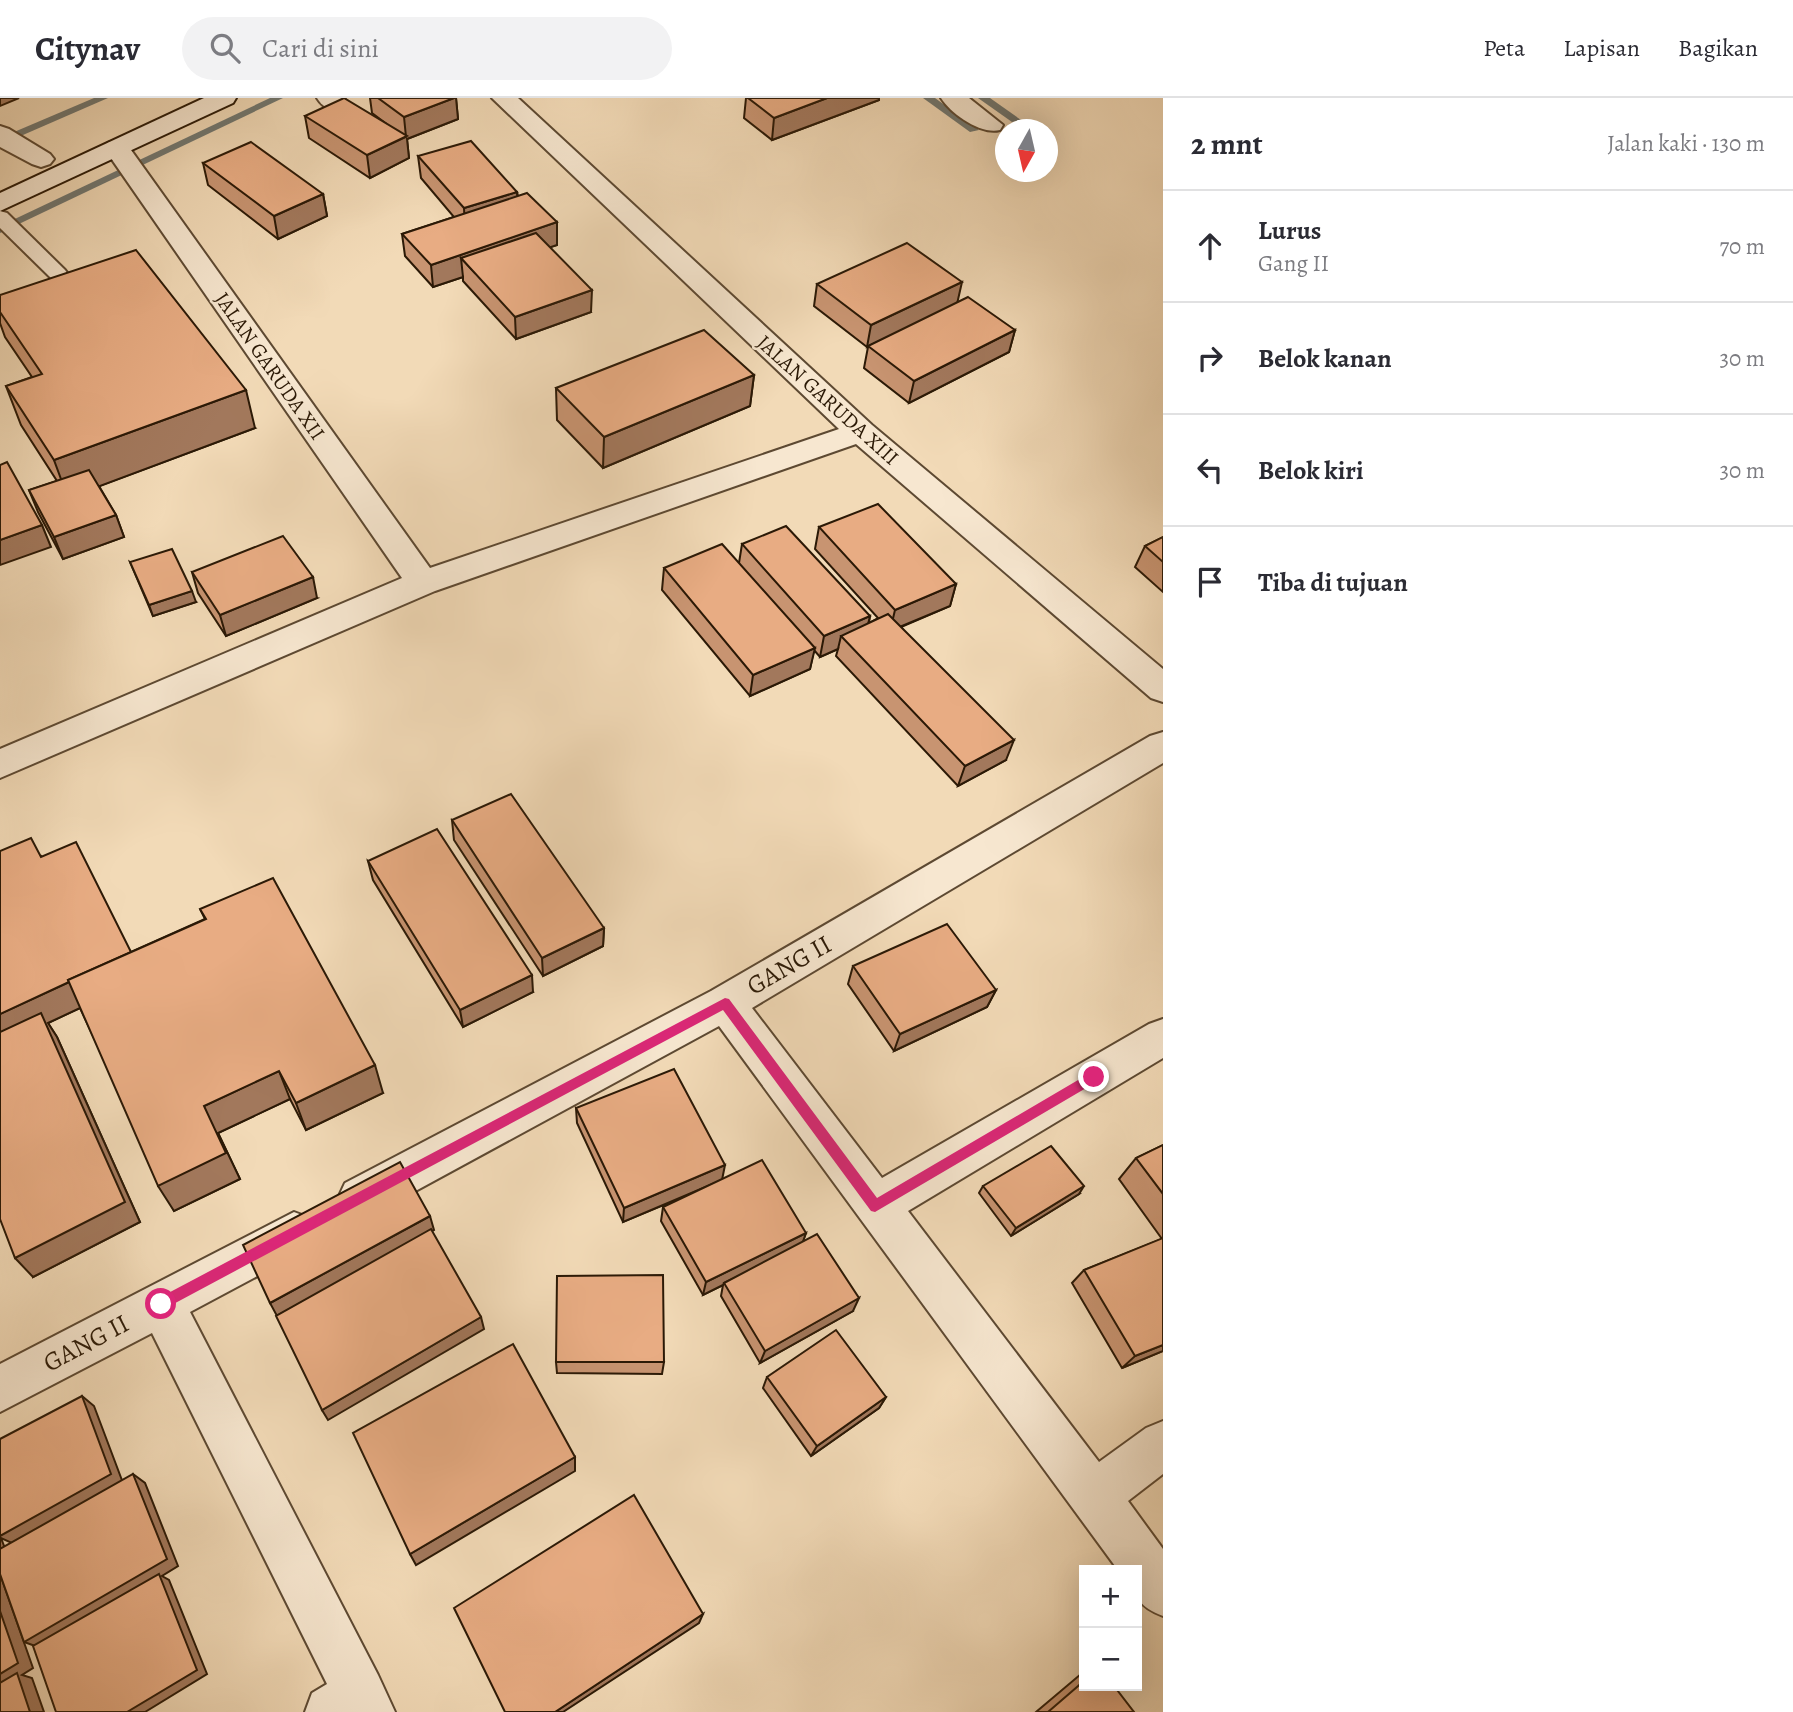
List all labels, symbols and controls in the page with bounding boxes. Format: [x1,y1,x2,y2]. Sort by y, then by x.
search box [182,17,672,80]
text: Citynav [35,26,140,71]
icon: search [206,29,244,67]
text: Cari di sini [262,31,379,66]
text: Peta [1483,32,1525,64]
text: Lapisan [1563,32,1640,64]
text: Bagikan [1678,32,1758,64]
north arrow [995,119,1058,182]
text: 2 mnt [1191,124,1263,164]
text: Jalan kaki · 130 m [1607,128,1765,159]
text: Lurus [1258,213,1321,248]
icon: ahead [1191,227,1229,265]
text: 70 m [1719,231,1765,262]
text: Gang II [1258,248,1329,279]
street label: JALAN GARUDA XII [208,286,332,446]
street label: JALAN GARUDA XIII [751,329,905,471]
icon: right [1191,339,1229,377]
text: Belok kanan [1258,341,1392,376]
text: 30 m [1719,343,1765,374]
icon: left [1191,451,1229,489]
text: Belok kiri [1258,453,1364,488]
text: 30 m [1719,455,1765,486]
icon: arrive [1191,563,1229,601]
text: Tiba di tujuan [1258,565,1408,600]
street label: GANG II [740,927,838,1003]
route end [1078,1061,1109,1092]
route start [145,1288,176,1319]
street label: GANG II [37,1306,135,1380]
map controls [1079,1565,1142,1691]
button: + [1079,1565,1142,1628]
button: − [1079,1628,1142,1691]

